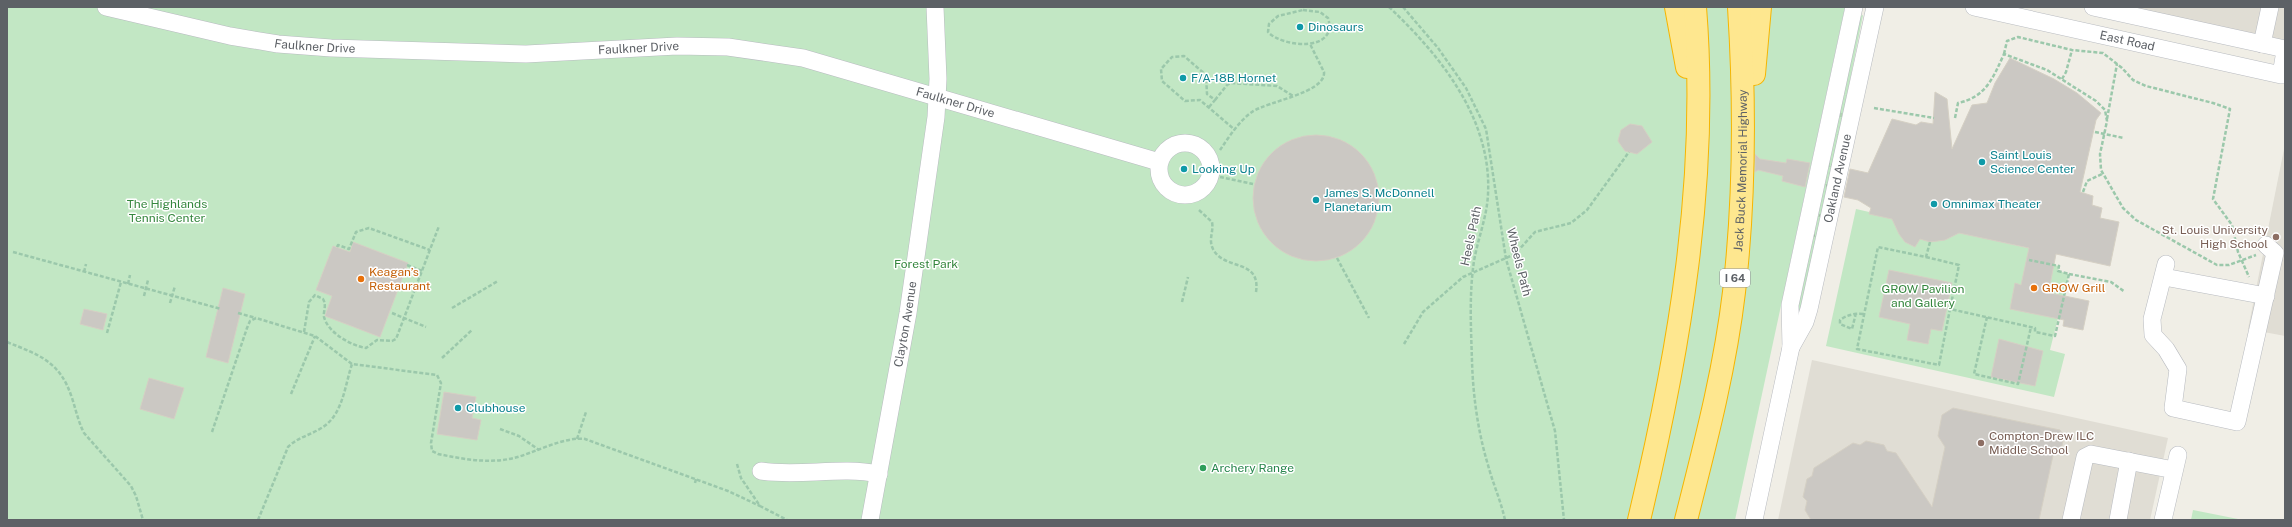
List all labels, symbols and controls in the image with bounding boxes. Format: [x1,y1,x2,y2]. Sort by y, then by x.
place label: Dinosaurs [1308,20,1364,34]
marker: Dinosaurs [1295,22,1305,32]
street label: East Road [2098,28,2156,54]
street label: Faulkner Drive [273,37,356,56]
street label: Faulkner Drive [598,39,680,57]
place label: F/A-18B Hornet [1191,71,1277,85]
marker: F/A-18B Hornet [1178,73,1188,83]
street label: Faulkner Drive [914,84,996,121]
street label: Jack Buck Memorial Highway [1731,89,1750,252]
street label: Oakland Avenue [1821,132,1854,224]
place label: Saint Louis Science Center [1990,148,2075,176]
marker: Saint Louis Science Center [1977,157,1987,167]
place label: Looking Up [1192,162,1255,176]
marker: Looking Up [1179,164,1189,174]
place label: James S. McDonnell Planetarium [1324,186,1435,214]
marker: James S. McDonnell Planetarium [1311,195,1321,205]
park label: The Highlands Tennis Center [127,197,207,225]
place label: Omnimax Theater [1942,197,2041,211]
marker: Omnimax Theater [1929,199,1939,209]
street label: Heels Path [1458,205,1484,267]
place label: St. Louis University High School [2162,223,2269,251]
street label: Wheels Path [1504,226,1534,298]
marker: St. Louis University High School [2271,232,2281,242]
park label: Forest Park [894,257,958,271]
place label: Keagan’s Restaurant [369,265,431,293]
road number: I 64 [1720,269,1750,287]
marker: Keagan’s Restaurant [356,274,366,284]
street label: Clayton Avenue [891,280,919,368]
place label: GROW Grill [2042,281,2106,295]
park label: GROW Pavilion and Gallery [1881,282,1965,310]
marker: GROW Grill [2029,283,2039,293]
place label: Clubhouse [466,401,526,415]
marker: Clubhouse [453,403,463,413]
place label: Compton-Drew ILC Middle School [1989,429,2094,457]
marker: Compton-Drew ILC Middle School [1976,438,1986,448]
place label: Archery Range [1211,461,1294,475]
marker: Archery Range [1198,463,1208,473]

